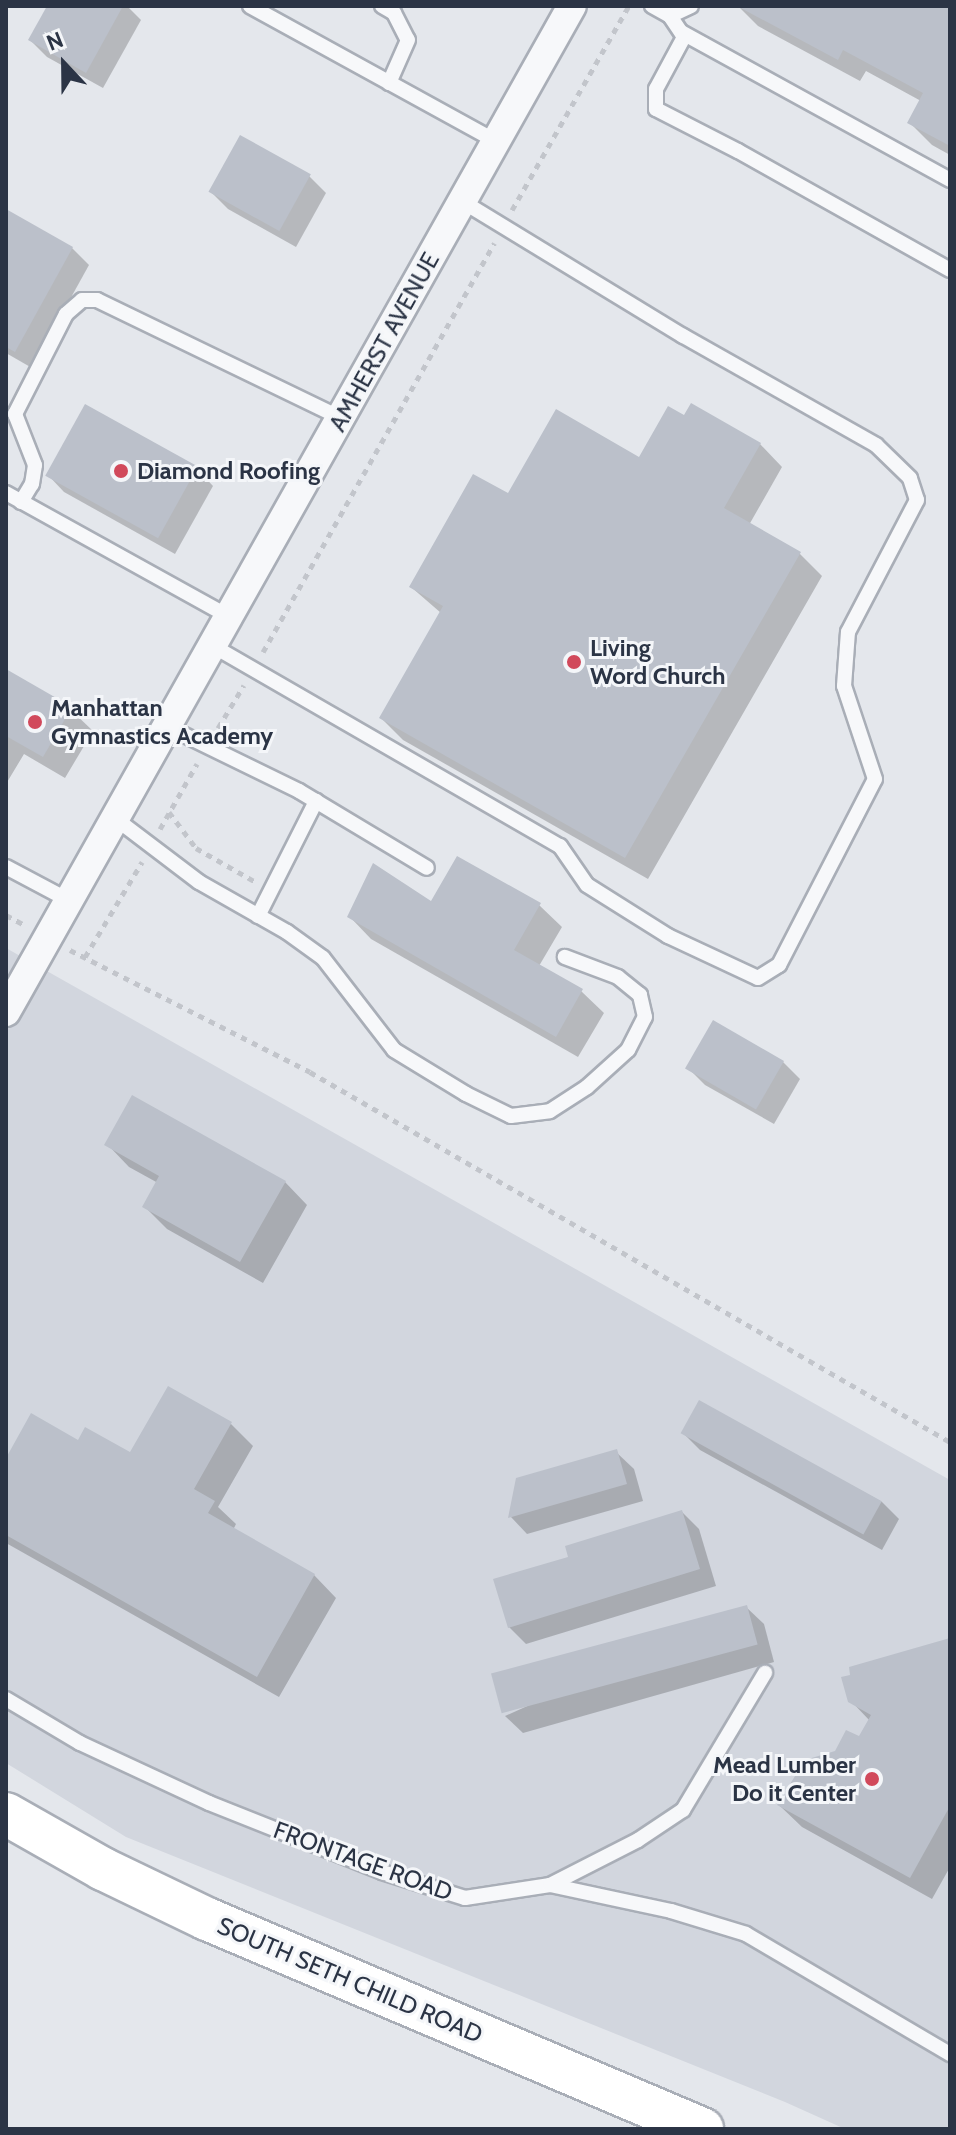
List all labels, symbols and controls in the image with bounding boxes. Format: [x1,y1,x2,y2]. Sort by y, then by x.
north arrow [24,24,104,104]
text: N [43,26,67,57]
street label: AMHERST AVENUE [323,247,445,437]
place label: Diamond Roofing [137,457,320,485]
marker: Diamond Roofing [112,462,130,480]
place label: Living Word Church [590,634,726,690]
marker: Living Word Church [565,653,583,671]
place label: Manhattan Gymnastics Academy [51,694,273,750]
marker: Manhattan Gymnastics Academy [26,713,44,731]
place label: Mead Lumber Do it Center [713,1751,856,1807]
marker: Mead Lumber Do it Center [863,1770,881,1788]
street label: FRONTAGE ROAD [270,1815,456,1907]
street label: SOUTH SETH CHILD ROAD [213,1911,487,2049]

